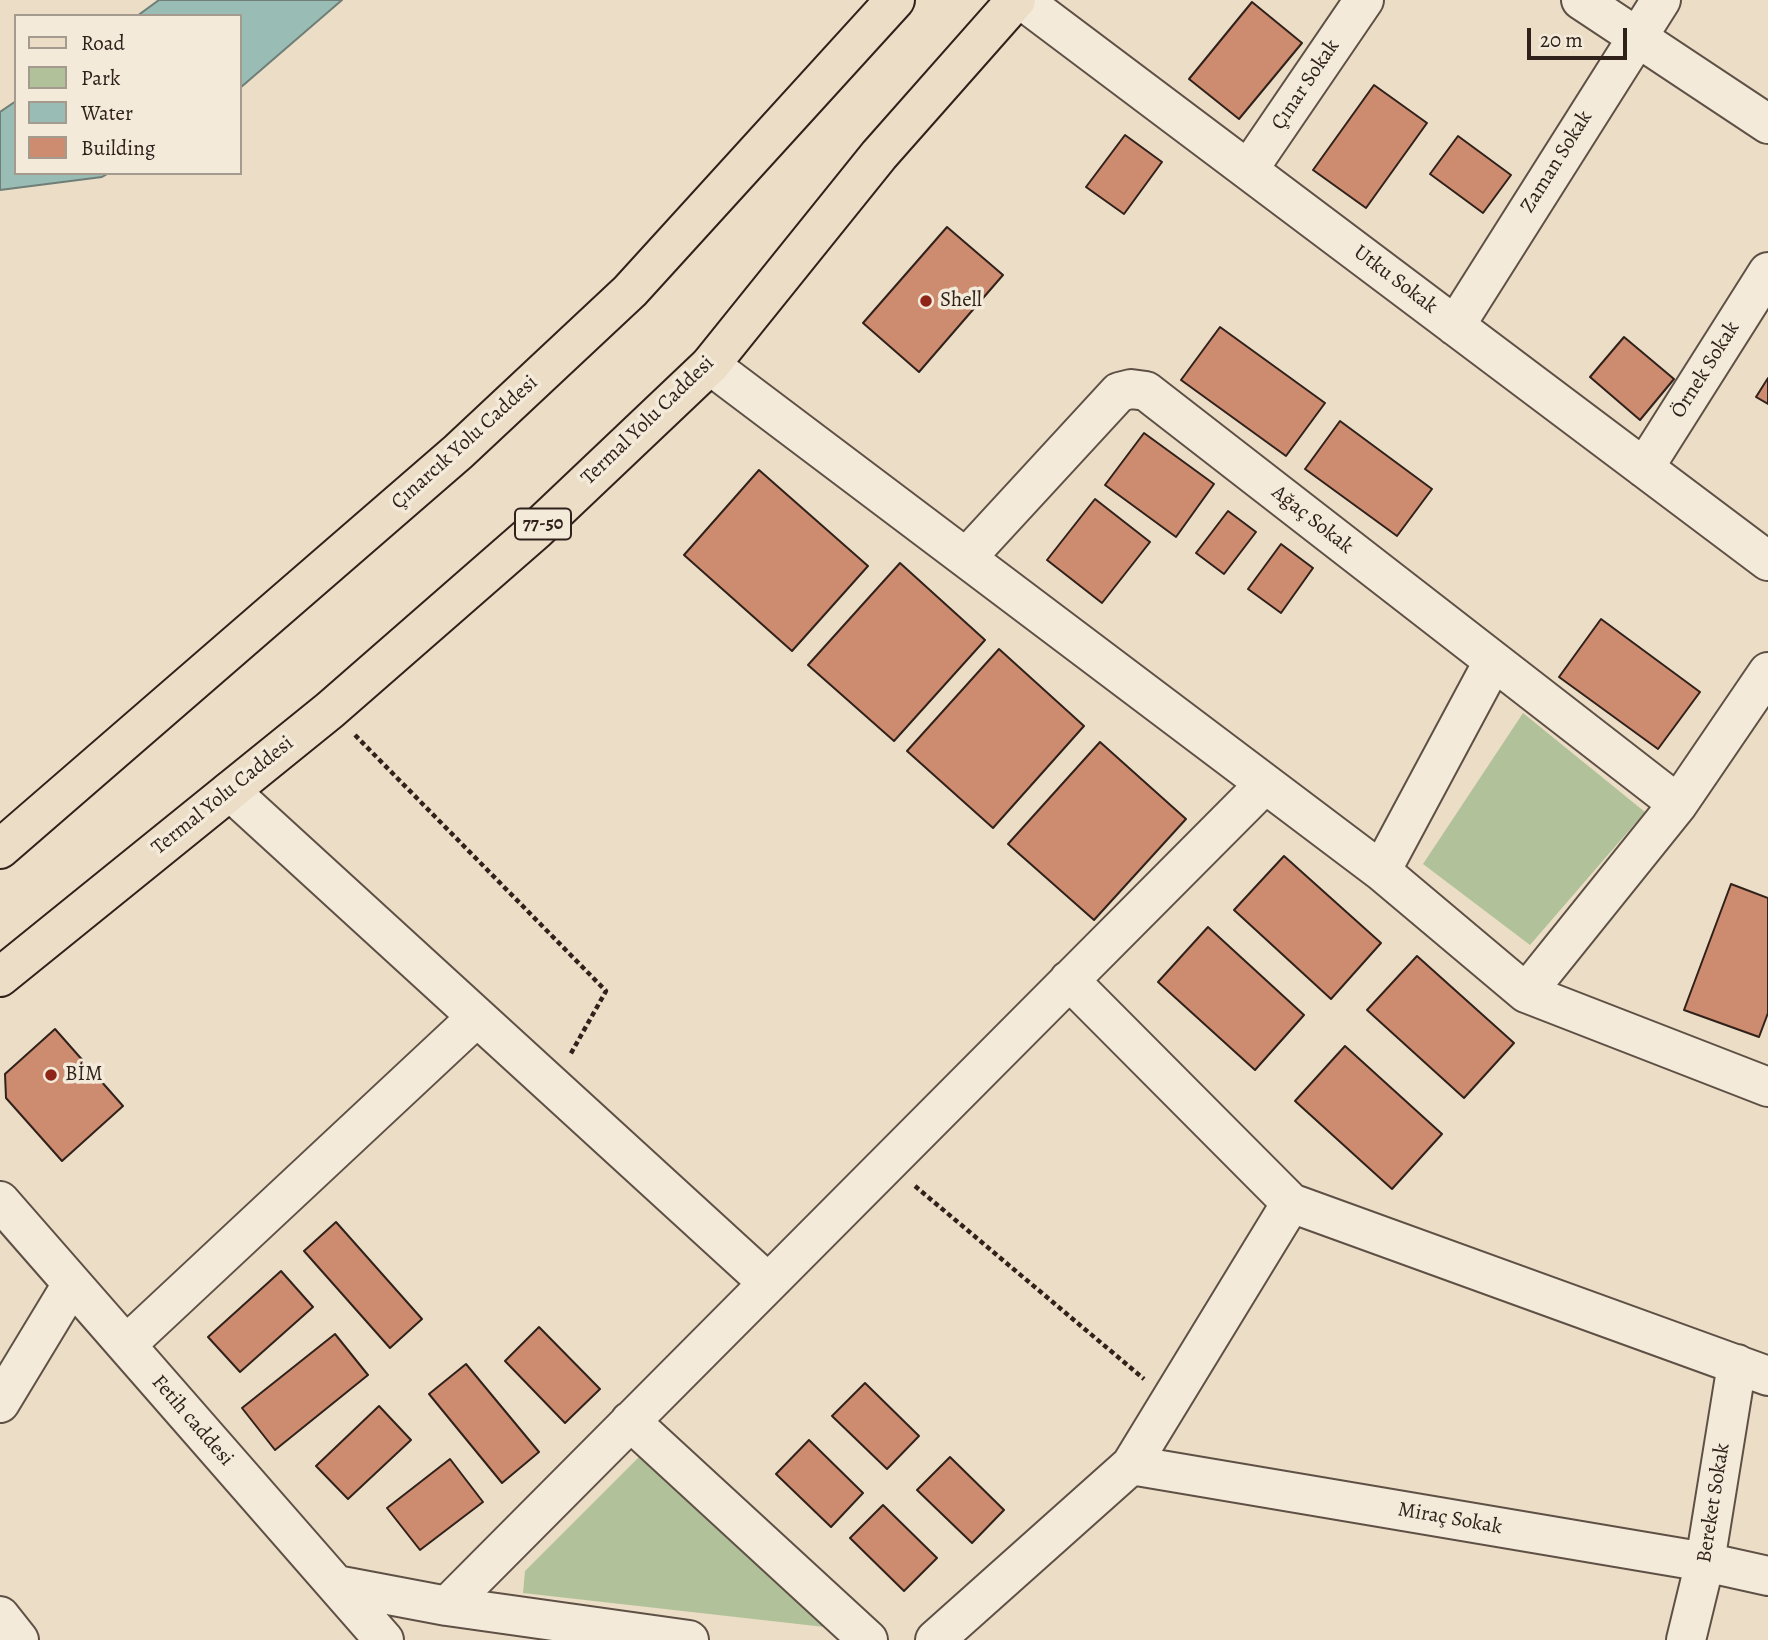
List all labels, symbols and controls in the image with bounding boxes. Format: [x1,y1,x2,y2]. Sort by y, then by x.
legend [14,14,242,175]
scale bar [1530,14,1630,58]
text: 20 m [1540,26,1583,54]
text: Road [81,29,125,57]
street label: Çınar Sokak [1266,35,1346,135]
text: Park [81,64,120,92]
text: Water [81,99,133,127]
street label: Zaman Sokak [1516,106,1598,218]
text: Building [81,134,155,162]
street label: Utku Sokak [1348,240,1442,320]
place label: Shell [940,288,982,314]
marker: Shell [918,293,934,309]
street label: Örnek Sokak [1666,317,1746,423]
street label: Termal Yolu Caddesi [576,351,720,491]
street label: Çınarcık Yolu Caddesi [387,371,543,515]
street label: Ağaç Sokak [1266,480,1358,560]
road number: 77-50 [515,509,571,540]
street label: Termal Yolu Caddesi [147,731,299,861]
place label: BİM [65,1062,103,1088]
marker: BİM [43,1067,59,1083]
street label: Fetih caddesi [146,1370,238,1472]
street label: Bereket Sokak [1692,1441,1736,1565]
street label: Miraç Sokak [1396,1497,1504,1541]

